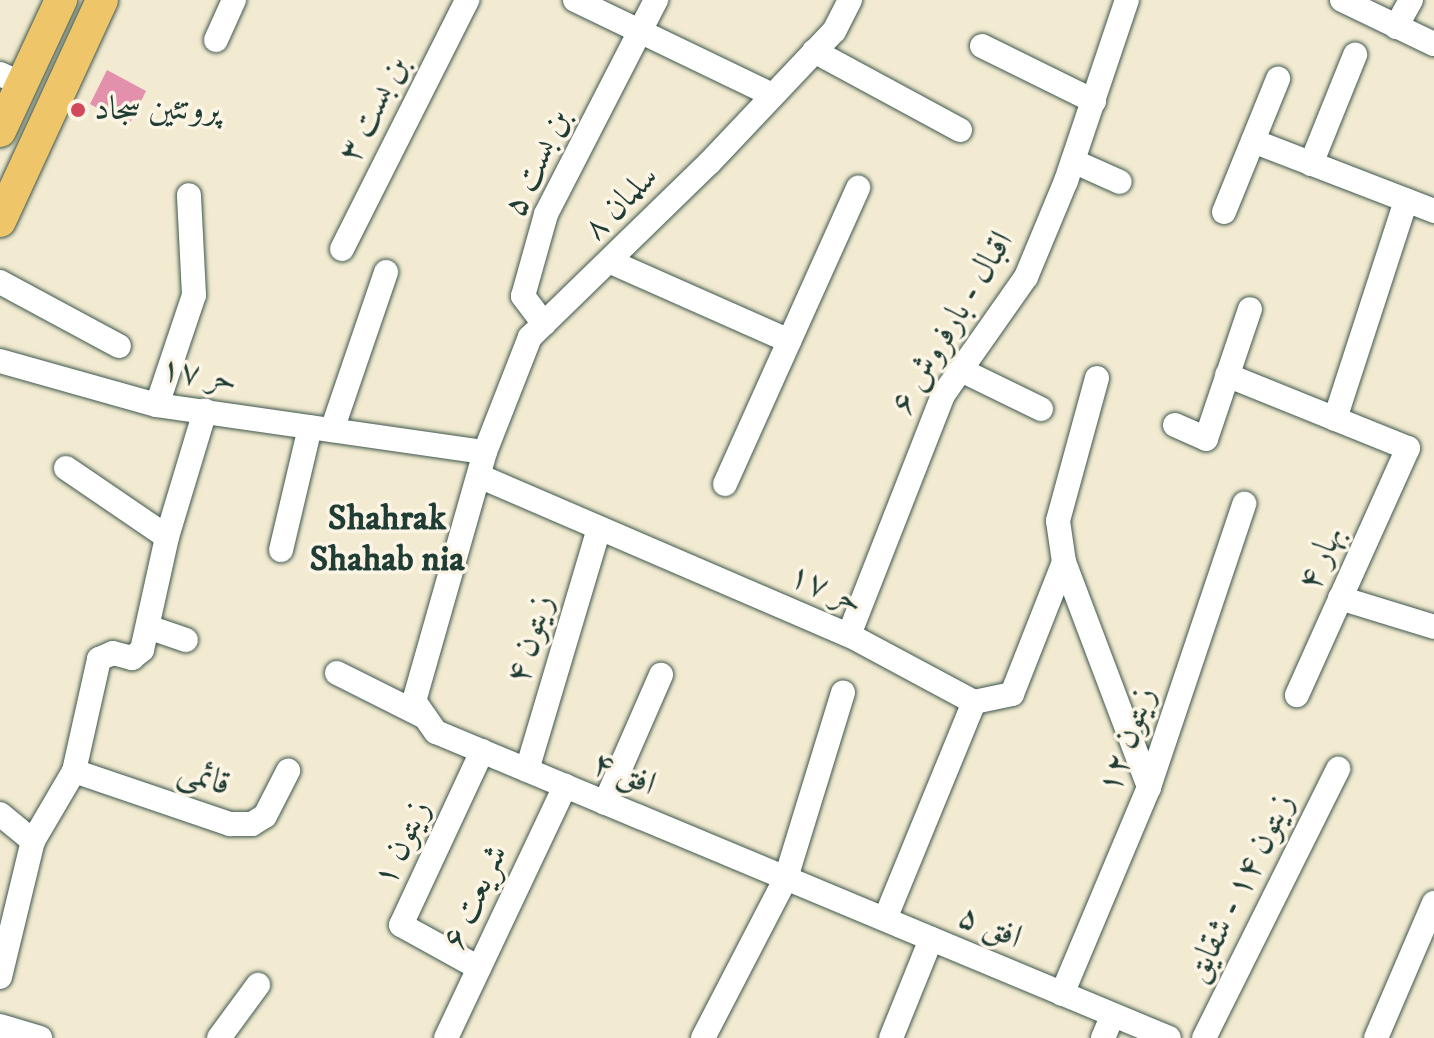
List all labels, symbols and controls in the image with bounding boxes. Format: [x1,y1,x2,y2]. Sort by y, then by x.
street label: بن بست ۳ [330,49,418,169]
place label: پروتئین سجاد [94,90,220,130]
marker: پروتئین سجاد [69,101,87,119]
street label: بن بست ۵ [494,103,580,223]
street label: سلمان ۸ [575,157,667,249]
street label: اقبال - بارفروش ۶ [881,224,1023,422]
street label: حر ۱۷ [158,348,240,402]
district label: Shahrak Shahab nia [309,496,465,581]
street label: بهار ۴ [1289,519,1353,597]
street label: حر ۱۷ [783,555,869,623]
street label: زیتون ۴ [497,590,563,688]
street label: زیتون ۱۲ [1089,681,1165,799]
street label: افق ۴ [586,742,662,806]
street label: قائمی [173,750,235,806]
street label: زیتون ۱۴ - شقایق [1177,787,1303,989]
street label: زیتون ۱ [364,793,440,893]
street label: شریعت ۶ [433,838,517,956]
street label: افق ۵ [952,895,1028,959]

